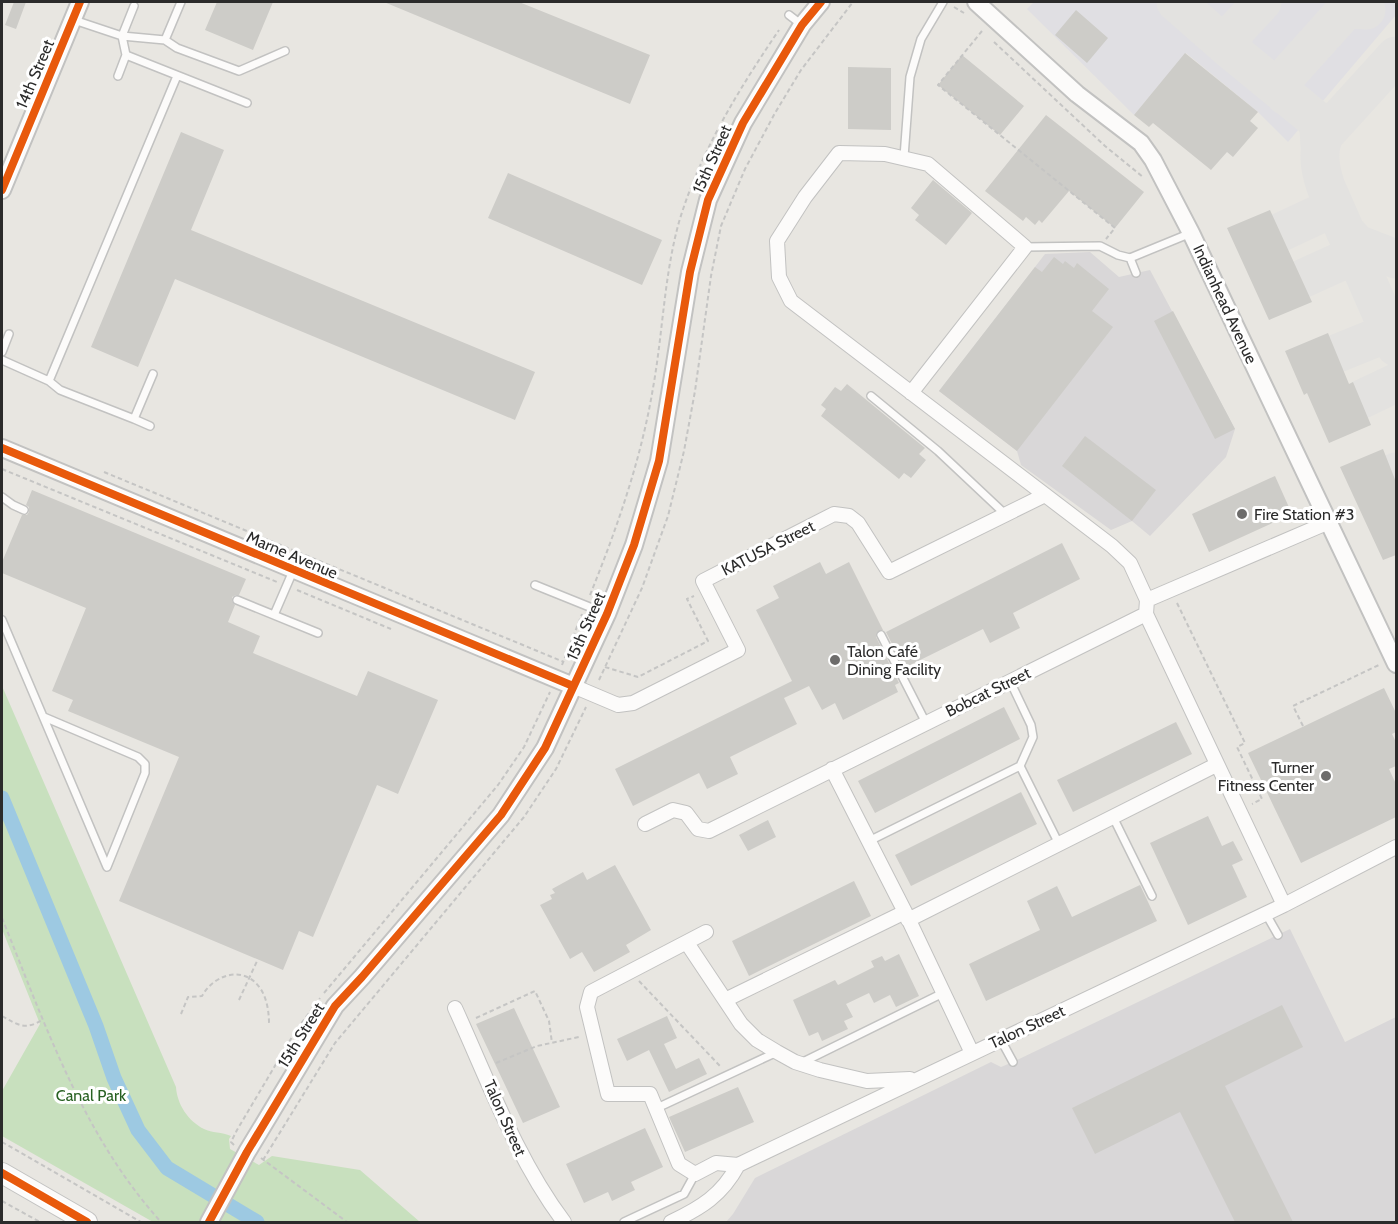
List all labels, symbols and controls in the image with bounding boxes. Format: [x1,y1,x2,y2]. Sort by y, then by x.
street label: 14th Street [12,36,58,111]
street label: 15th Street [689,121,736,196]
street label: Indianhead Avenue [1189,241,1261,367]
place label: Fire Station #3 [1254,505,1354,524]
marker: Fire Station #3 [1235,507,1249,521]
street label: KATUSA Street [718,516,818,580]
street label: Marne Avenue [244,527,340,583]
street label: 15th Street [563,588,610,663]
place label: Talon Café Dining Facility [847,642,941,679]
marker: Talon Café Dining Facility [828,653,842,667]
street label: Bobcat Street [942,663,1034,721]
place label: Turner Fitness Center [1218,758,1315,795]
marker: Turner Fitness Center [1319,769,1333,783]
street label: 15th Street [274,999,329,1071]
street label: Talon Street [986,1001,1068,1053]
street label: Talon Street [480,1077,530,1160]
park label: Canal Park [56,1086,127,1105]

